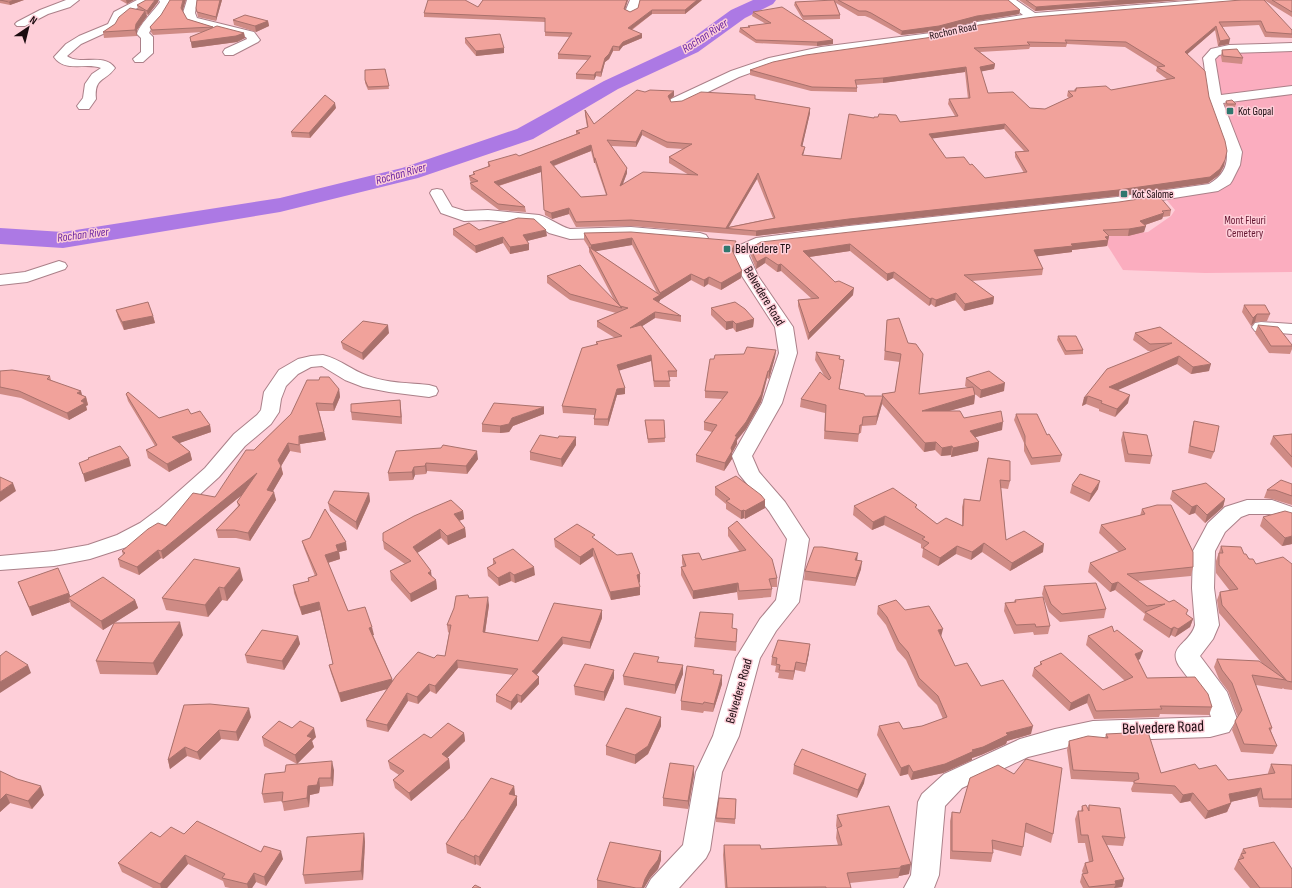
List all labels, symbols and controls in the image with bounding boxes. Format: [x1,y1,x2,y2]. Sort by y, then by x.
north arrow [8,8,48,48]
text: N [27,13,40,27]
water label: Rochan River [679,15,731,56]
street label: Rochon Road [928,20,978,42]
place label: Kot Gopal [1238,105,1273,118]
marker: Kot Gopal [1225,106,1235,116]
water label: Rochan River [374,159,429,188]
place label: Kot Salome [1132,188,1174,201]
marker: Kot Salome [1119,189,1129,199]
park label: Mont Fleuri Cemetery [1224,214,1266,240]
water label: Rochan River [56,224,110,246]
place label: Belvedere TP [735,241,791,257]
marker: Belvedere TP [722,244,732,254]
street label: Belvedere Road [740,263,788,329]
street label: Belvedere Road [722,657,756,725]
street label: Belvedere Road [1122,717,1204,739]

